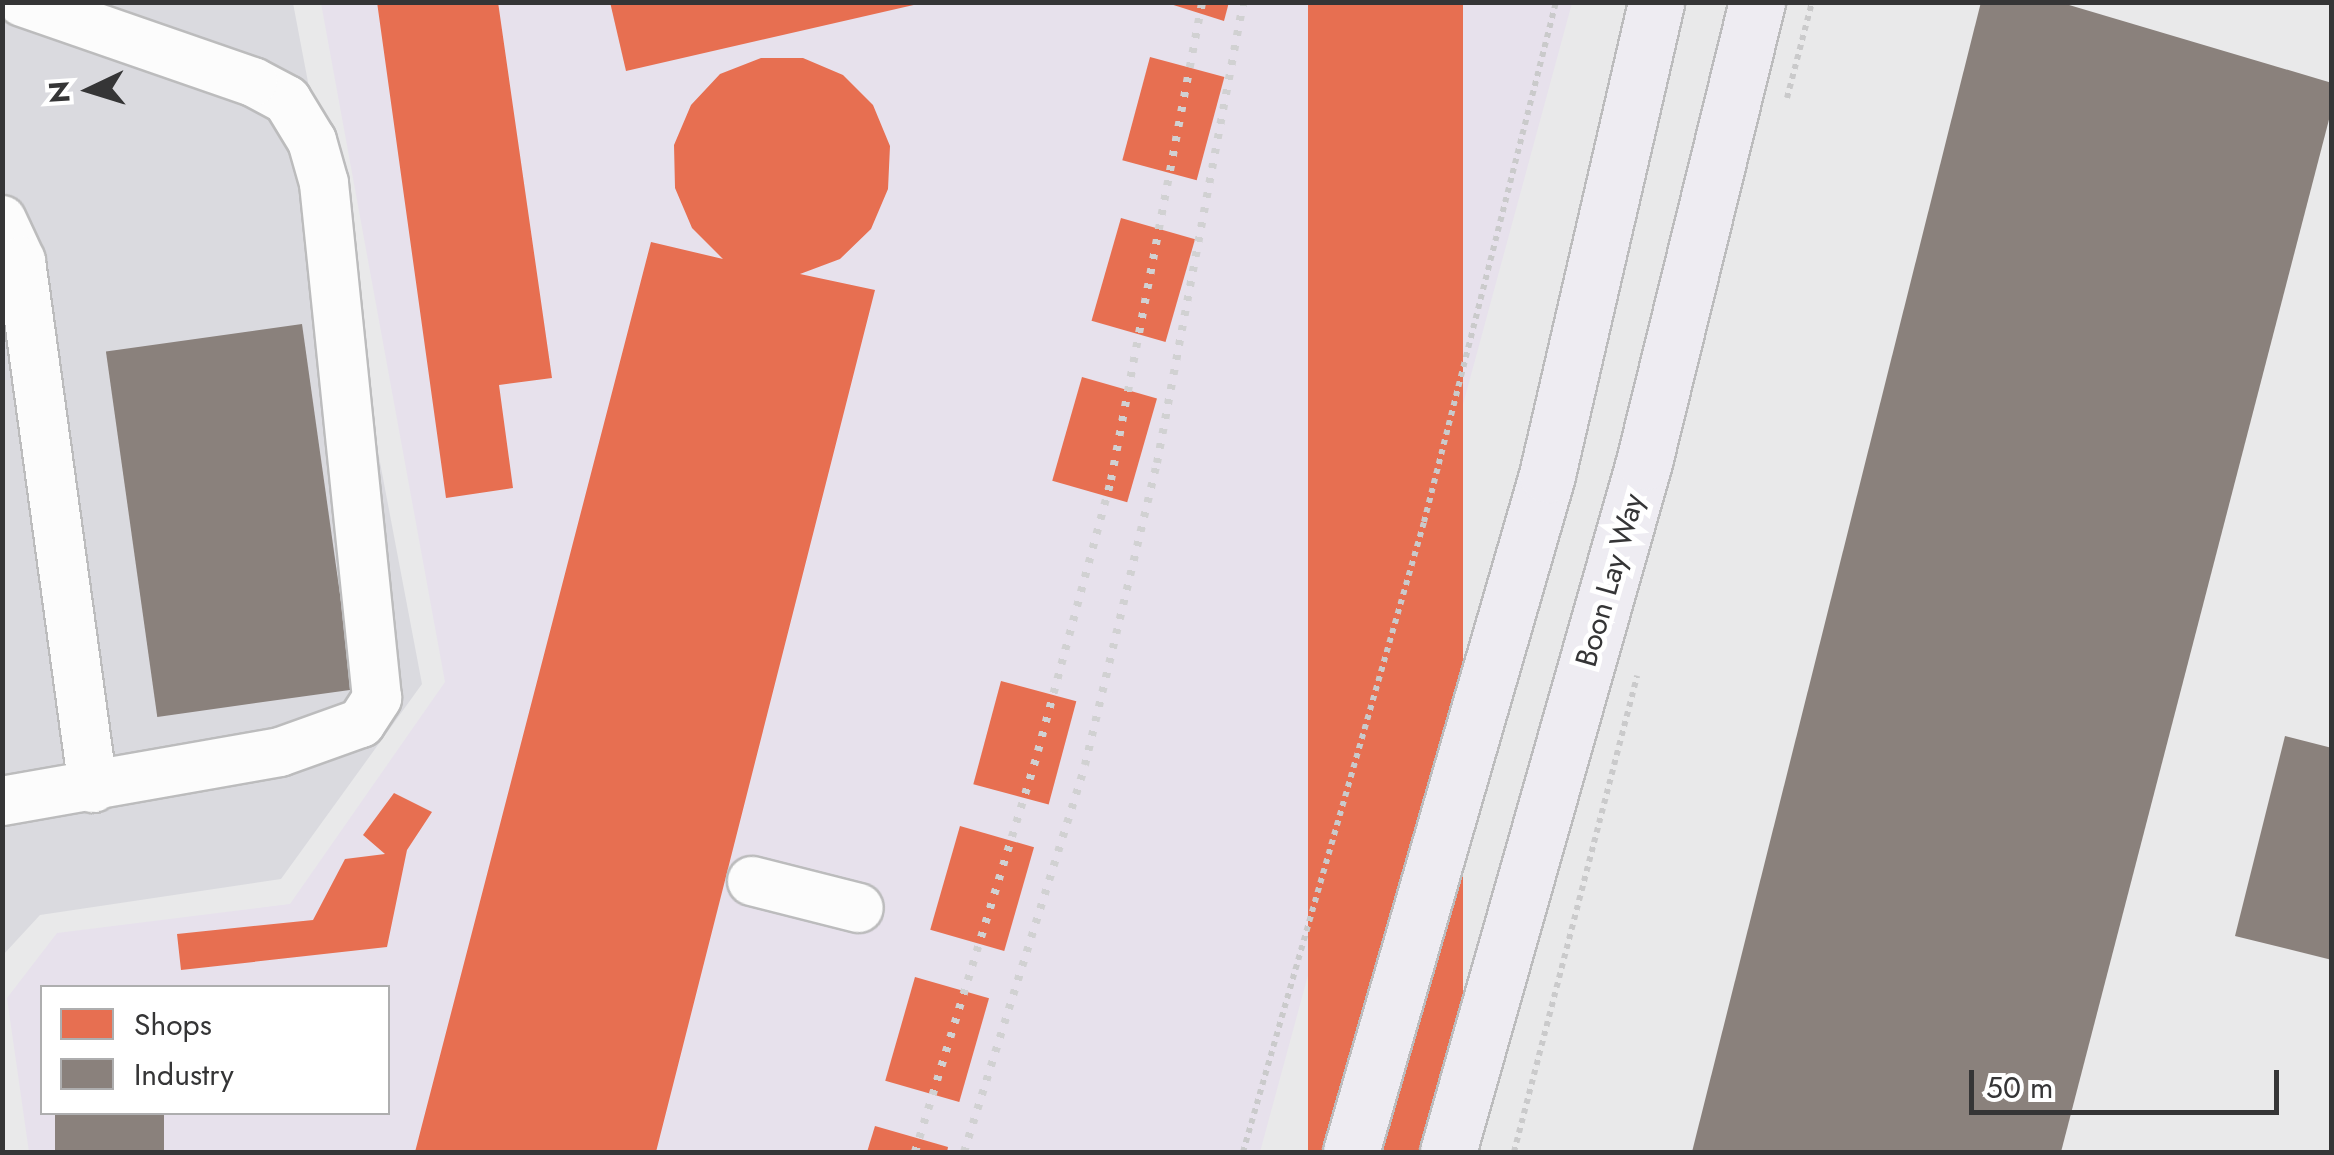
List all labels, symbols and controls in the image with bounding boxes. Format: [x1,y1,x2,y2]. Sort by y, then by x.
north arrow [40,40,140,140]
text: N [38,80,81,105]
street label: Boon Lay Way [1568,489,1652,671]
legend [40,985,390,1115]
text: Shops [134,1003,212,1046]
scale bar [1974,1050,2284,1112]
text: Industry [134,1053,234,1096]
text: 50 m [1986,1066,2053,1109]

